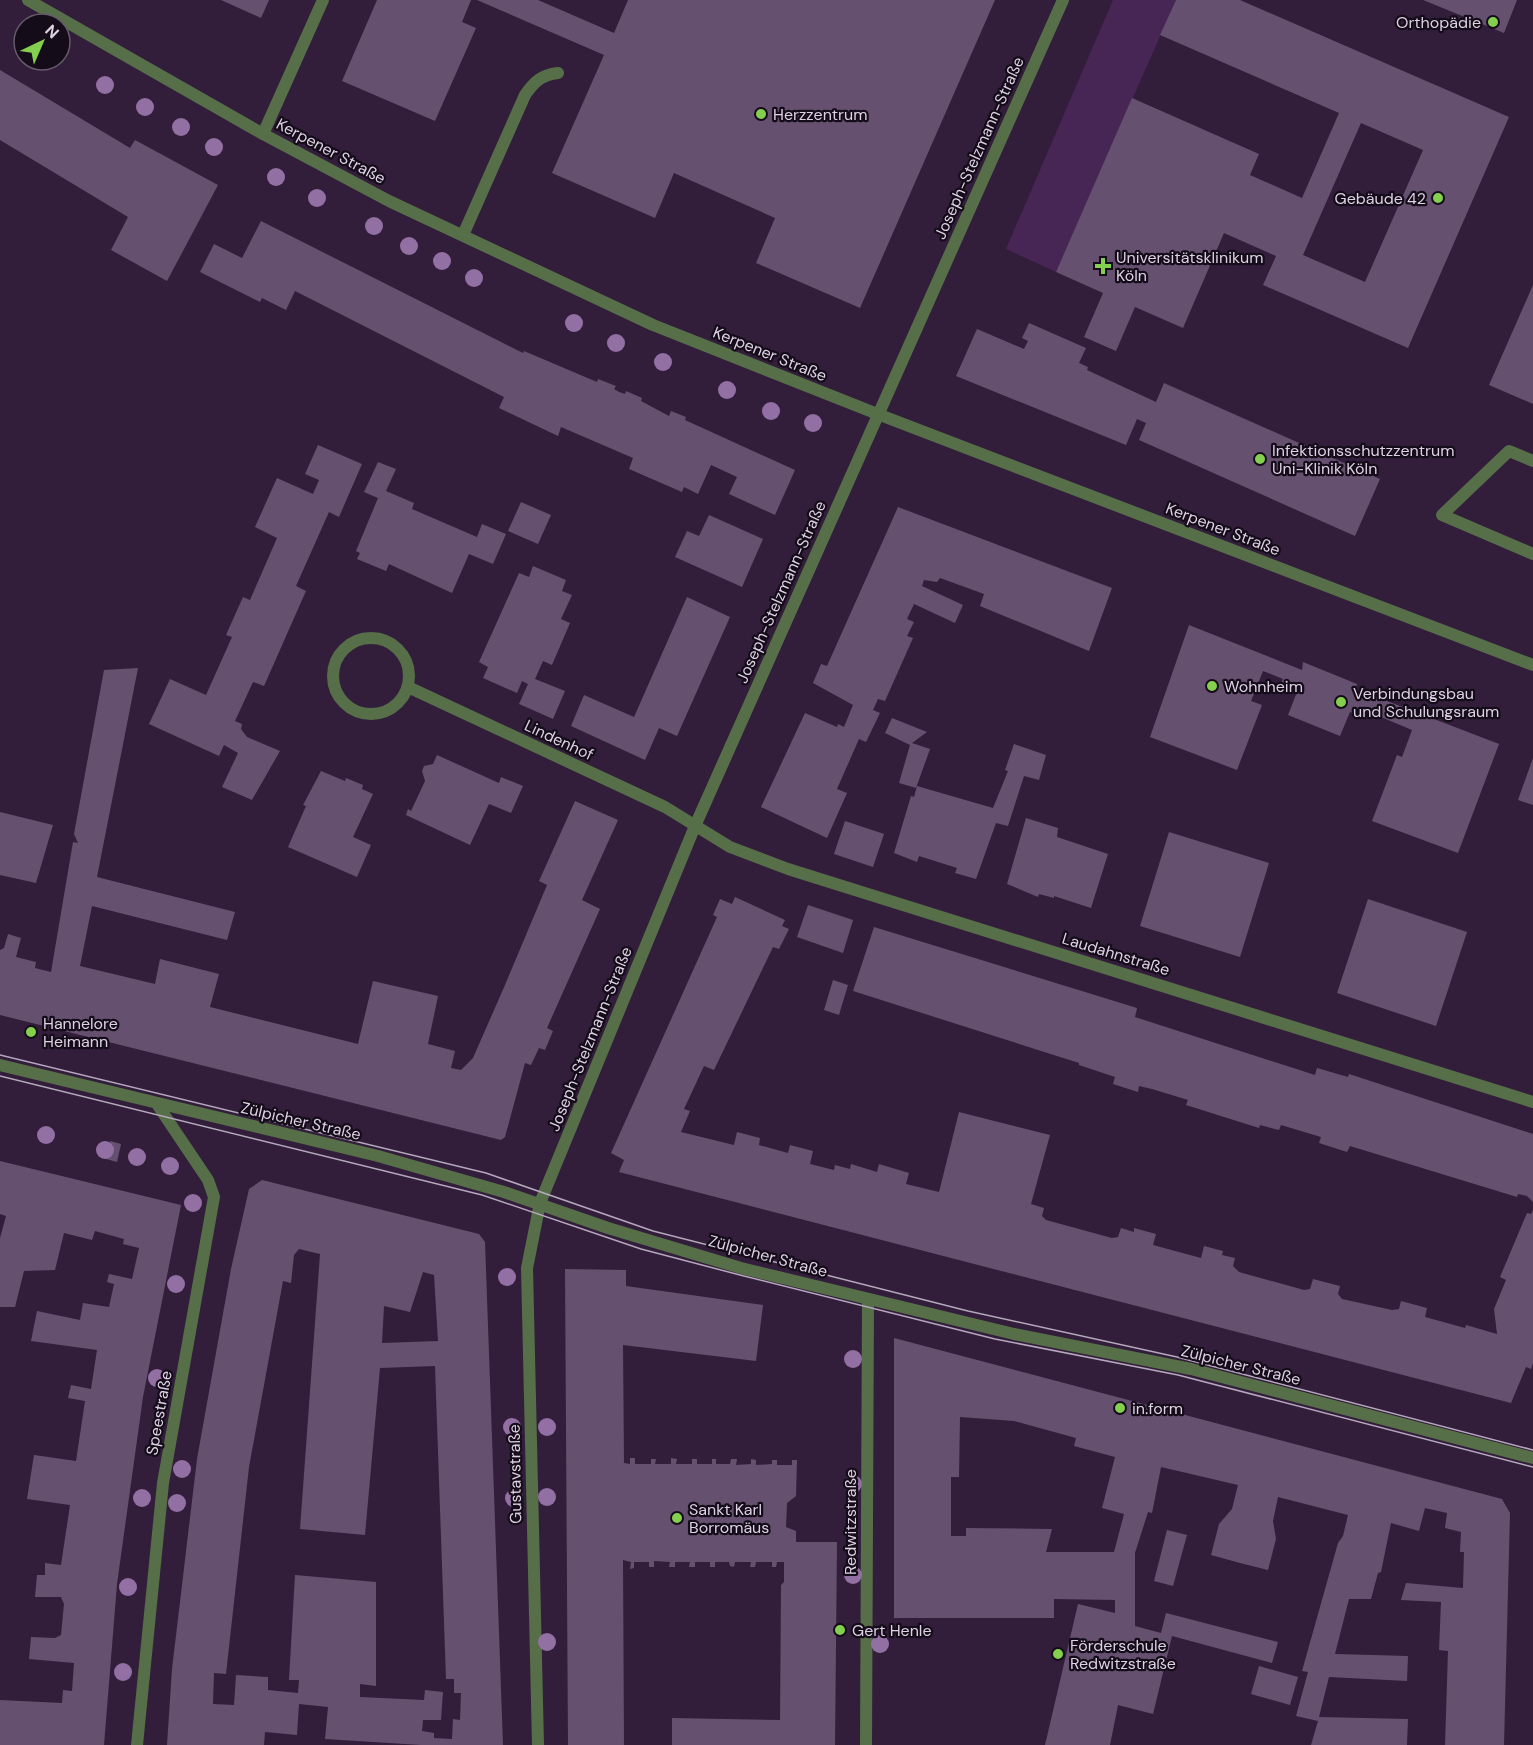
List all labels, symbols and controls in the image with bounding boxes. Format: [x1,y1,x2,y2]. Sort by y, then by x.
north arrow [12,12,72,72]
place label: Orthopädie [1396,12,1481,33]
marker: Orthopädie [1486,15,1500,29]
text: N [41,20,64,43]
street label: Joseph-Stelzmann-Straße [929,54,1029,242]
place label: Herzzentrum [773,104,867,125]
marker: Herzzentrum [754,107,768,121]
street label: Kerpener Straße [273,113,389,189]
place label: Gebäude 42 [1335,188,1426,209]
marker: Gebäude 42 [1431,191,1445,205]
place label: Universitätsklinikum Köln [1116,247,1263,286]
marker: Universitätsklinikum Köln [1094,257,1112,275]
street label: Kerpener Straße [710,322,830,386]
place label: Infektionsschutzzentrum Uni-Klinik Köln [1272,440,1454,479]
marker: Infektionsschutzzentrum Uni-Klinik Köln [1253,452,1267,466]
street label: Joseph-Stelzmann-Straße [731,498,831,686]
street label: Kerpener Straße [1163,498,1283,560]
place label: Wohnheim [1224,676,1303,697]
marker: Wohnheim [1205,679,1219,693]
place label: Verbindungsbau und Schulungsraum [1353,683,1499,722]
marker: Verbindungsbau und Schulungsraum [1334,695,1348,709]
street label: Lindenhof [521,715,597,765]
street label: Laudahnstraße [1060,928,1172,980]
street label: Joseph-Stelzmann-Straße [543,944,637,1134]
place label: Hannelore Heimann [43,1013,118,1052]
marker: Hannelore Heimann [24,1025,38,1039]
street label: Zülpicher Straße [239,1097,363,1145]
street label: Zülpicher Straße [706,1230,830,1282]
street label: Zülpicher Straße [1179,1340,1303,1390]
street label: Speestraße [141,1369,177,1457]
place label: in.form [1132,1398,1183,1419]
marker: in.form [1113,1401,1127,1415]
street label: Gustavstraße [504,1424,526,1524]
street label: Redwitzstraße [840,1469,861,1575]
place label: Sankt Karl Borromäus [689,1499,769,1538]
marker: Sankt Karl Borromäus [670,1511,684,1525]
place label: Gert Henle [852,1620,932,1641]
marker: Gert Henle [833,1623,847,1637]
place label: Förderschule Redwitzstraße [1070,1635,1176,1674]
marker: Förderschule Redwitzstraße [1051,1647,1065,1661]

